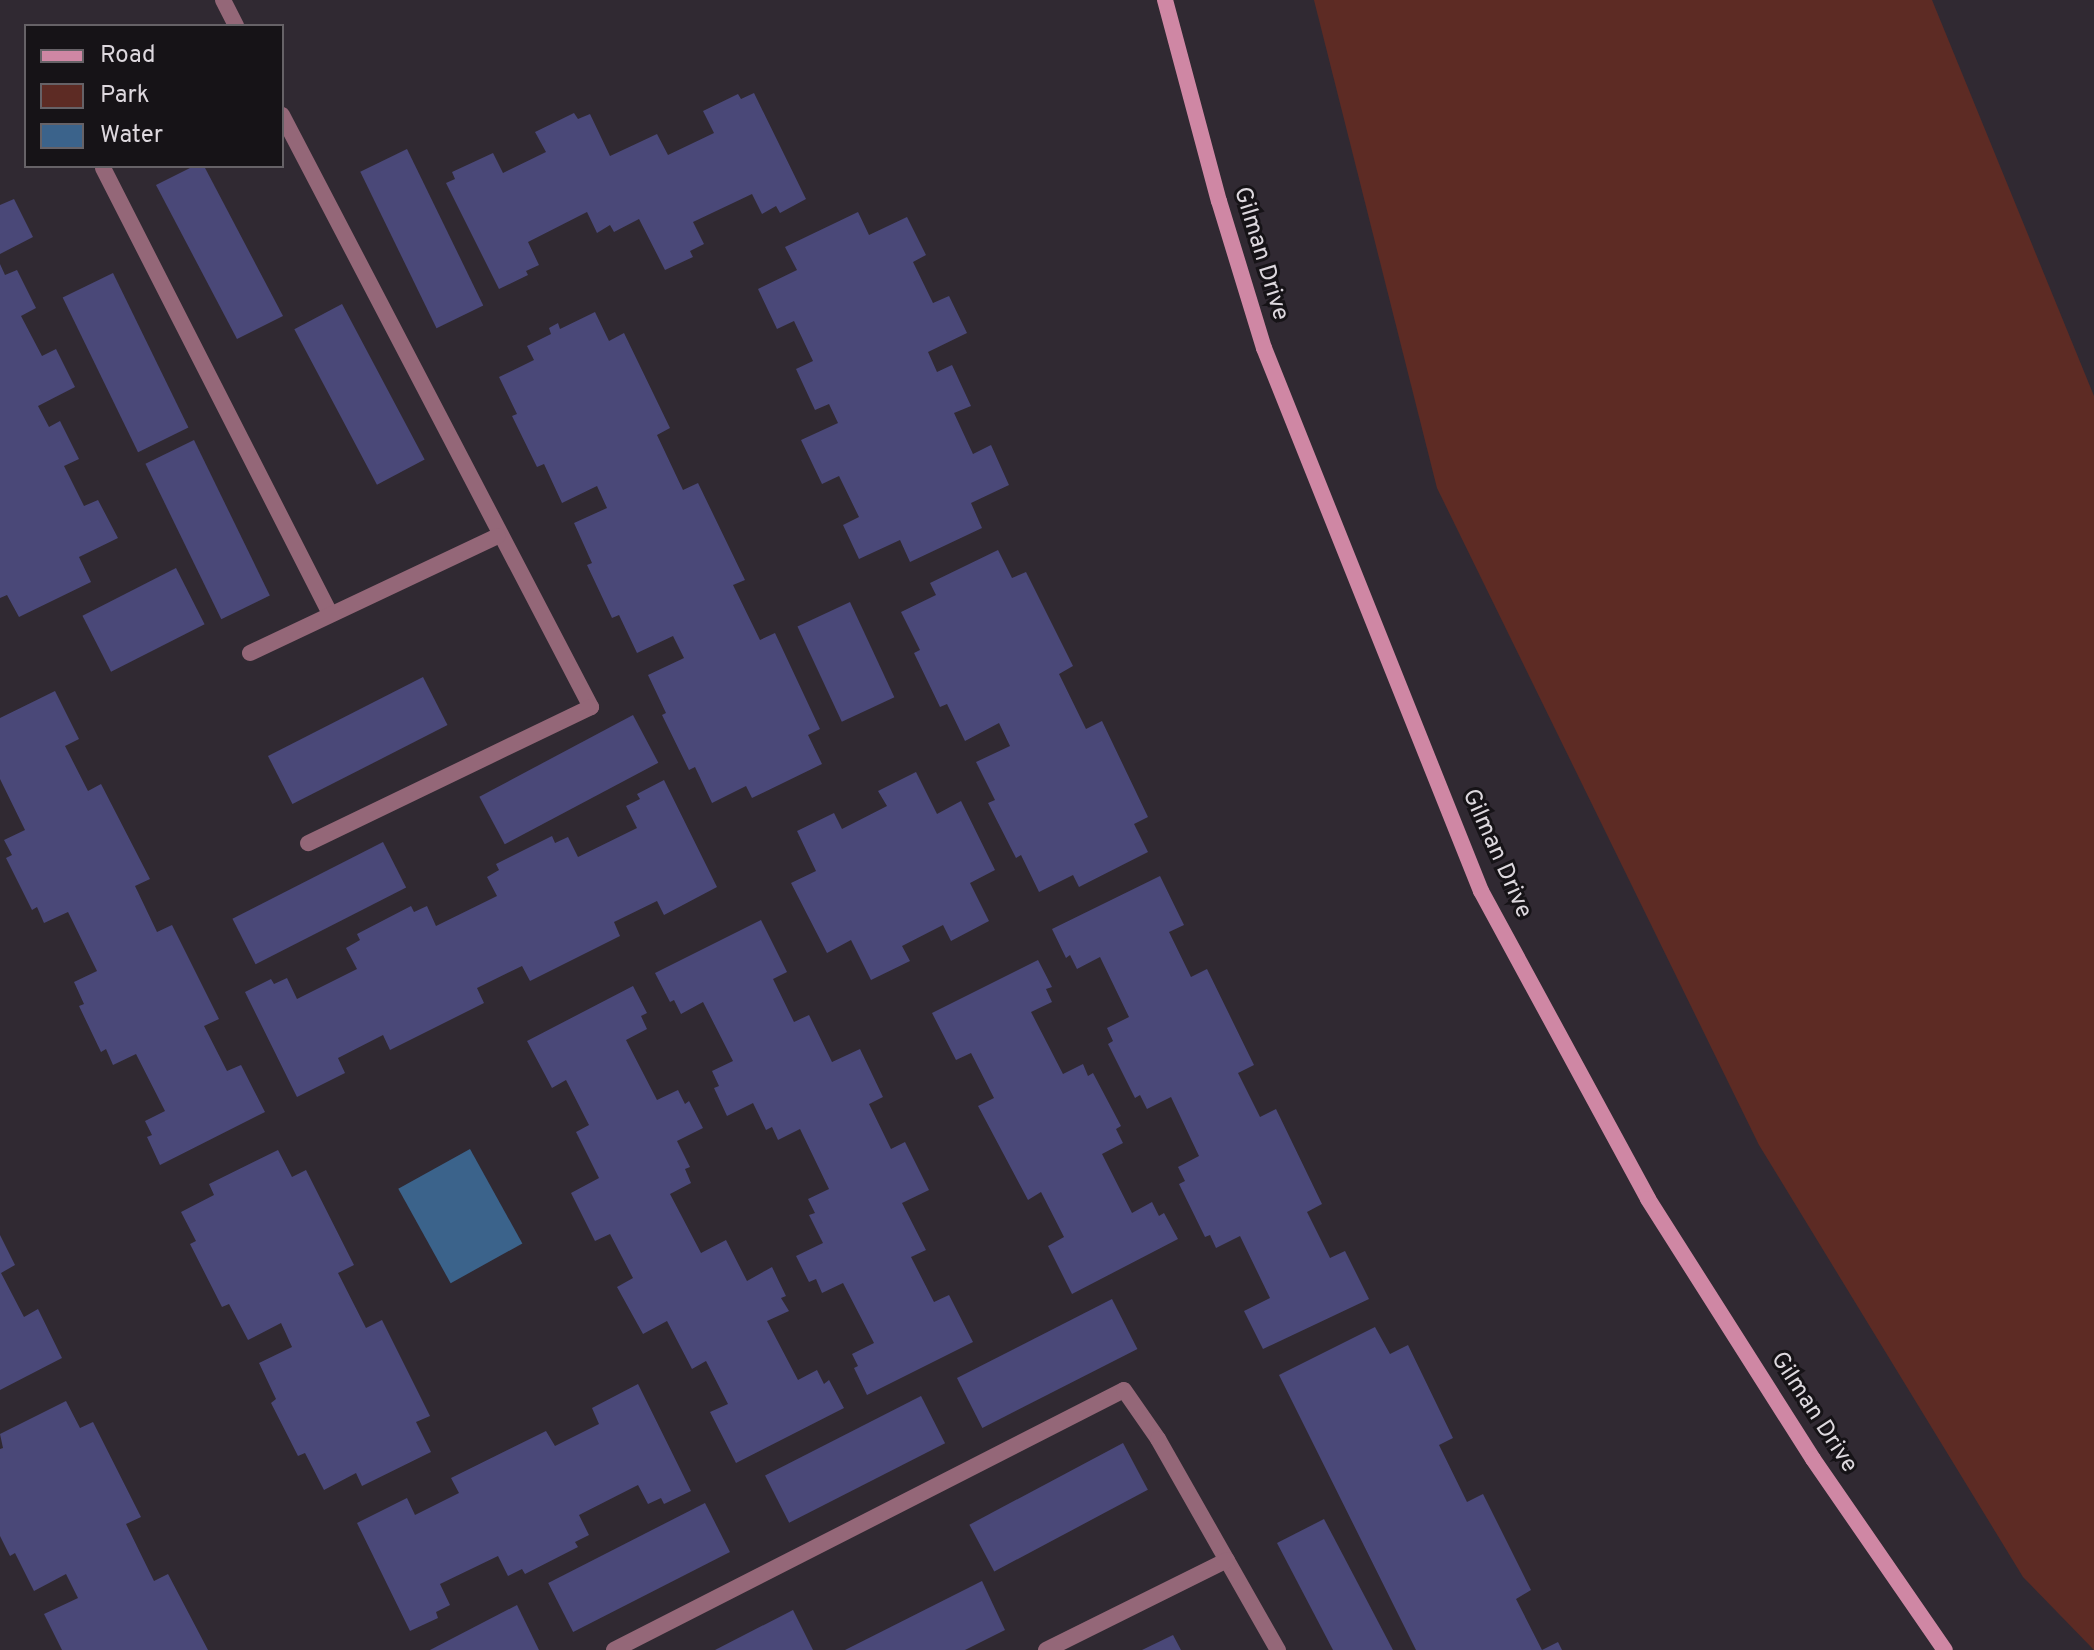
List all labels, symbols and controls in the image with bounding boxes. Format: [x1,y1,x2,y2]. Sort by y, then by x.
legend [24,24,284,168]
text: Road [100,41,156,71]
text: Park [100,81,150,111]
text: Water [100,121,163,151]
street label: Gilman Drive [1226,184,1294,324]
street label: Gilman Drive [1455,785,1537,923]
street label: Gilman Drive [1763,1347,1863,1479]

